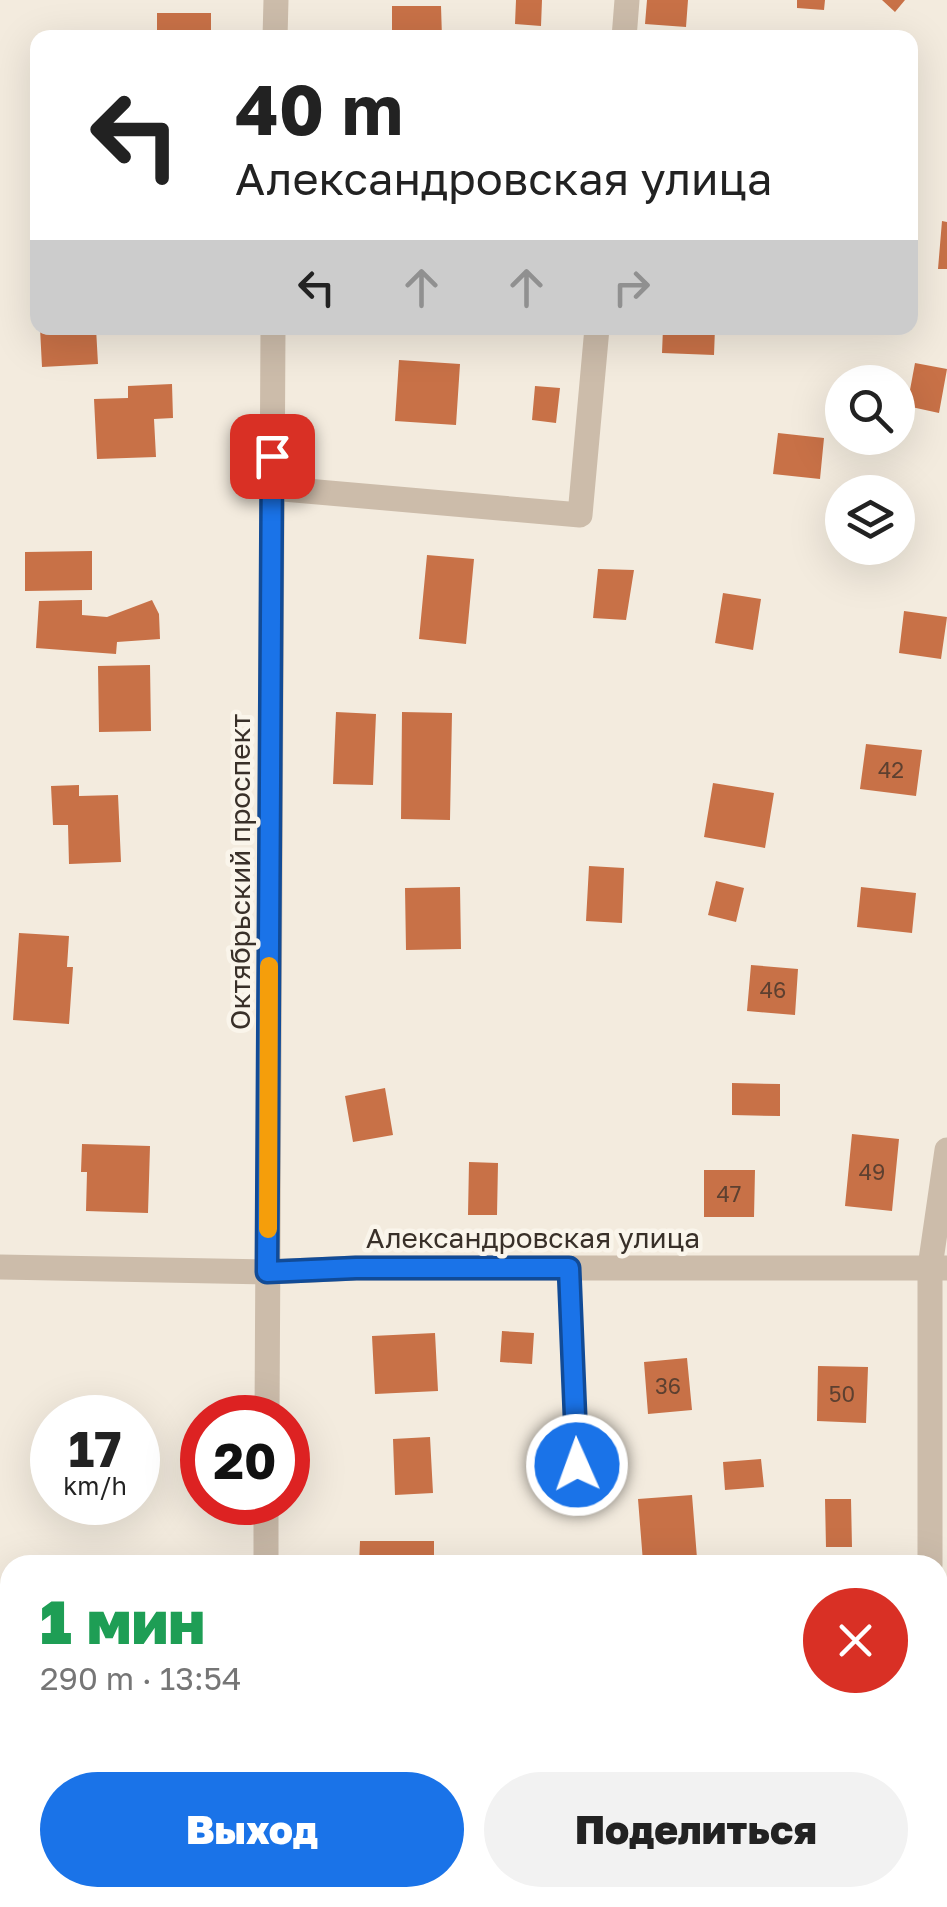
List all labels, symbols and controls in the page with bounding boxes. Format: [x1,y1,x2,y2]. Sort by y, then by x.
text: 40 m [235,66,403,150]
icon: left [70,70,200,200]
text: Александровская улица [235,151,772,205]
icon: left [289,260,344,315]
icon: ahead [394,260,449,315]
icon: ahead [499,260,554,315]
icon: right [604,260,659,315]
map controls [825,365,915,565]
button: search [825,365,915,455]
pin [230,414,315,499]
icon: arrive [245,429,300,484]
button: layers [825,475,915,565]
street label: Октябрьский проспект [223,713,256,1030]
house number: 42 [878,756,904,783]
house number: 46 [760,976,786,1003]
house number: 49 [859,1158,885,1185]
house number: 47 [716,1180,742,1207]
street label: Александровская улица [366,1221,700,1254]
house number: 36 [655,1372,681,1399]
house number: 50 [829,1380,855,1407]
speed limit sign: 20 [180,1395,310,1525]
position arrow [525,1413,629,1517]
text: 17 [68,1418,121,1478]
text: km/h [63,1470,127,1501]
text: 1 мин [40,1585,205,1657]
button: close [803,1588,908,1693]
text: 290 m · 13:54 [40,1659,242,1697]
button: Выход [40,1772,464,1887]
button: Поделиться [484,1772,908,1887]

